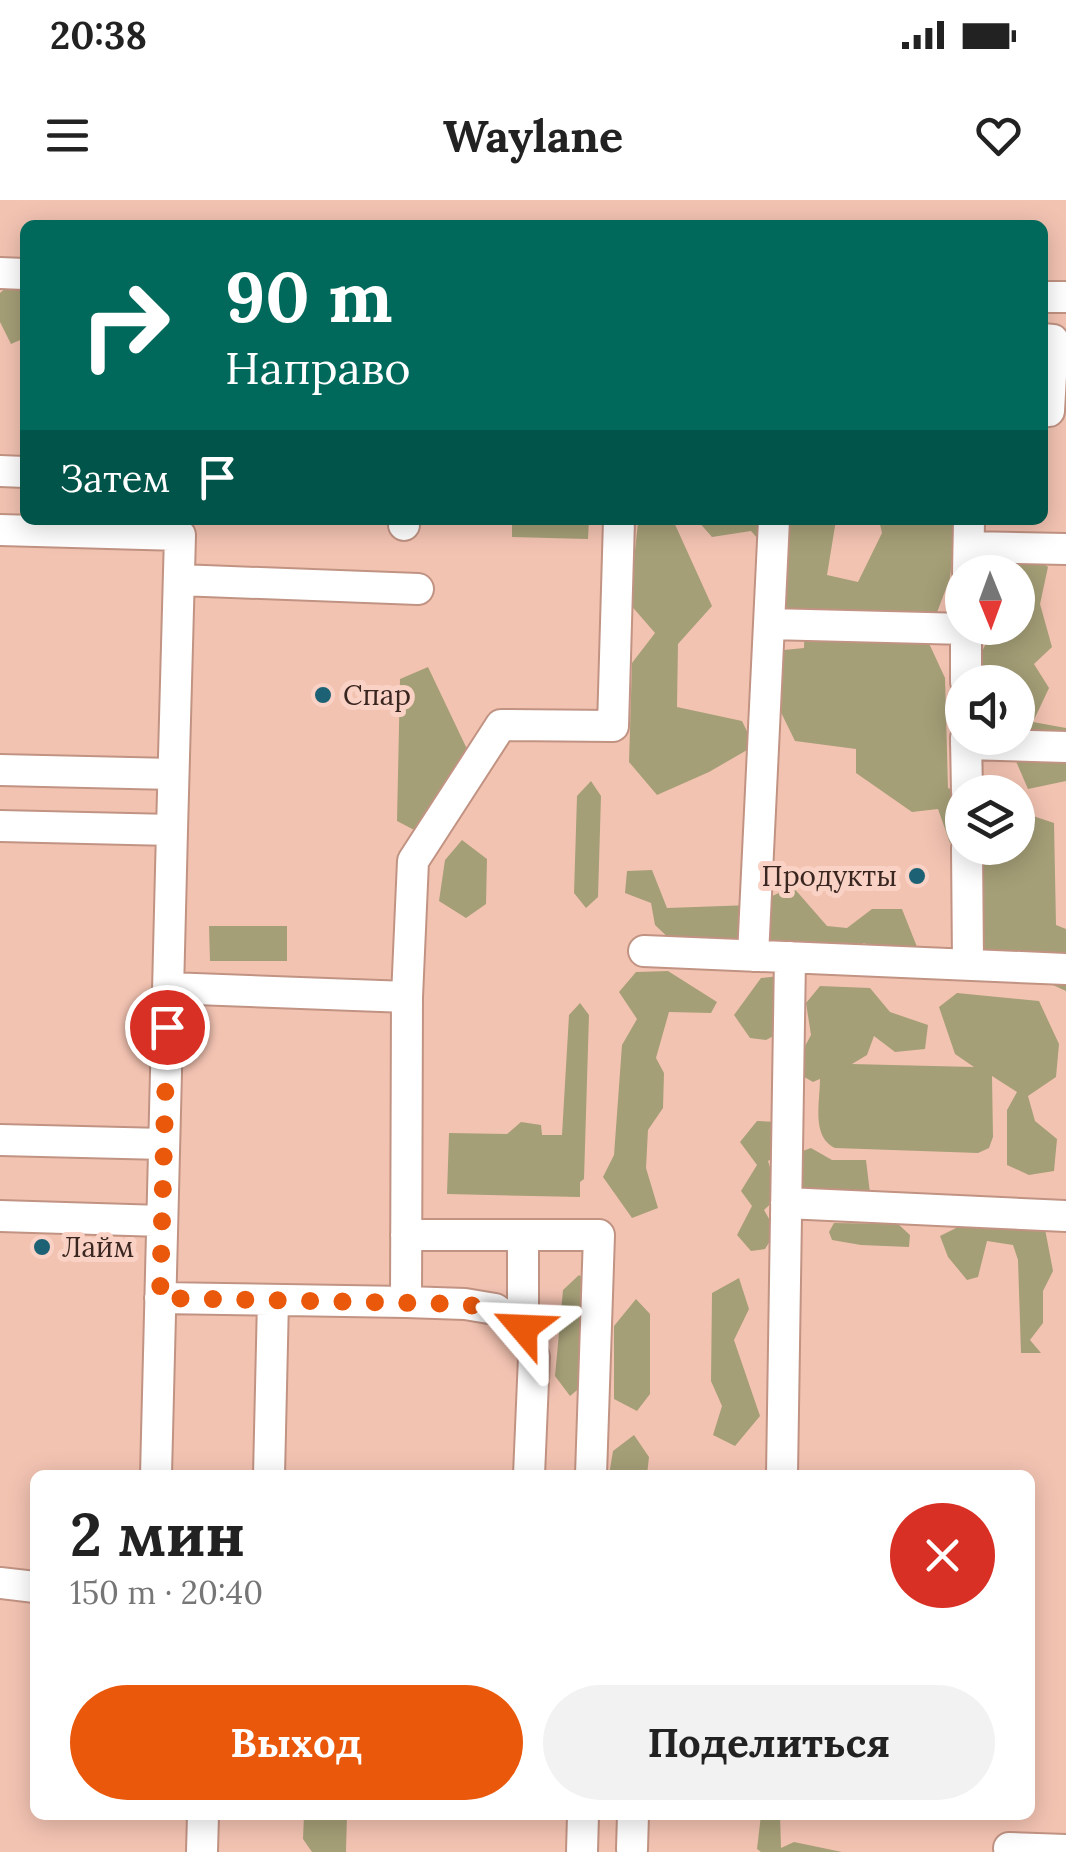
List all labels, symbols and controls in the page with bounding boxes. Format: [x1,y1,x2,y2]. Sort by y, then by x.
text: 20:38 [50,11,147,59]
text: Waylane [443,107,623,164]
icon: menu [40,108,95,163]
icon: heart [971,108,1026,163]
text: 90 m [225,252,393,341]
icon: right [60,260,190,390]
text: Направо [225,339,411,396]
icon: arrive [190,450,245,505]
text: Затем [60,454,170,502]
north arrow [945,555,1035,645]
map controls [945,555,1035,865]
button: sound [945,665,1035,755]
place label: Спар [343,677,411,713]
marker: Спар [312,684,334,706]
button: layers [945,775,1035,865]
place label: Продукты [762,858,897,894]
marker: Продукты [906,865,928,887]
pin [125,985,210,1070]
icon: arrive [140,1000,195,1055]
place label: Лайм [62,1229,134,1265]
marker: Лайм [31,1236,53,1258]
position arrow [471,1276,575,1380]
text: 2 мин [70,1496,245,1572]
button: close [890,1503,995,1608]
text: 150 m · 20:40 [70,1572,263,1613]
button: Выход [70,1685,523,1800]
button: Поделиться [543,1685,995,1800]

